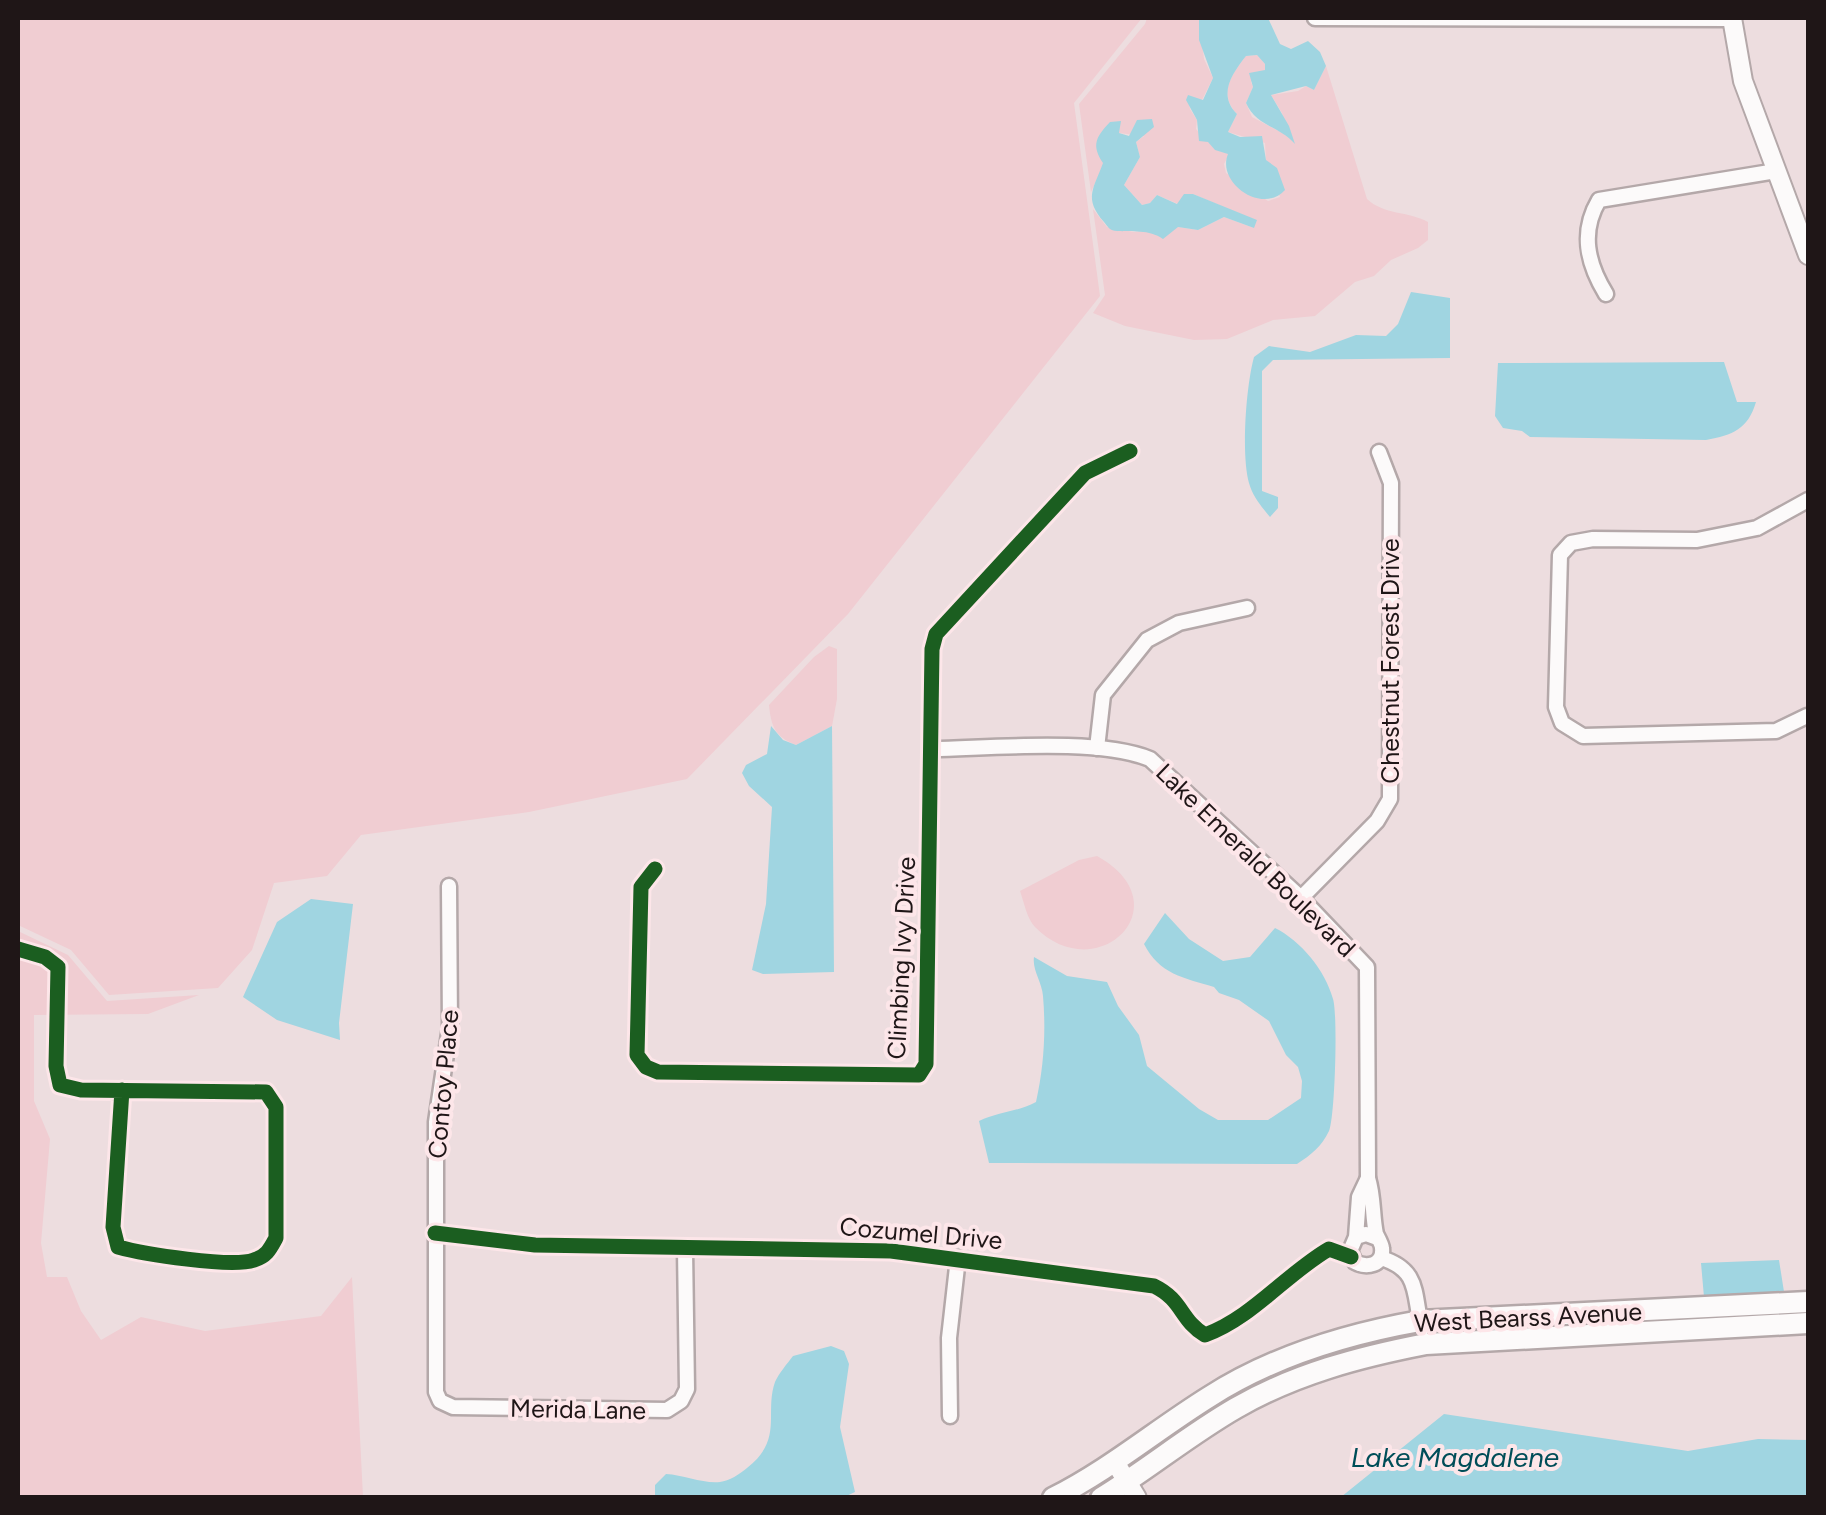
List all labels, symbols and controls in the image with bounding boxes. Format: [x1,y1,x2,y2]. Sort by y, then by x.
street label: Chestnut Forest Drive [1375,538,1405,784]
street label: Lake Emerald Boulevard [1150,757,1362,963]
street label: Climbing Ivy Drive [881,856,921,1060]
street label: Contoy Place [422,1008,464,1160]
street label: Cozumel Drive [838,1211,1004,1255]
street label: West Bearss Avenue [1413,1296,1643,1338]
street label: Merida Lane [510,1393,646,1425]
water label: Lake Magdalene [1351,1440,1559,1474]

